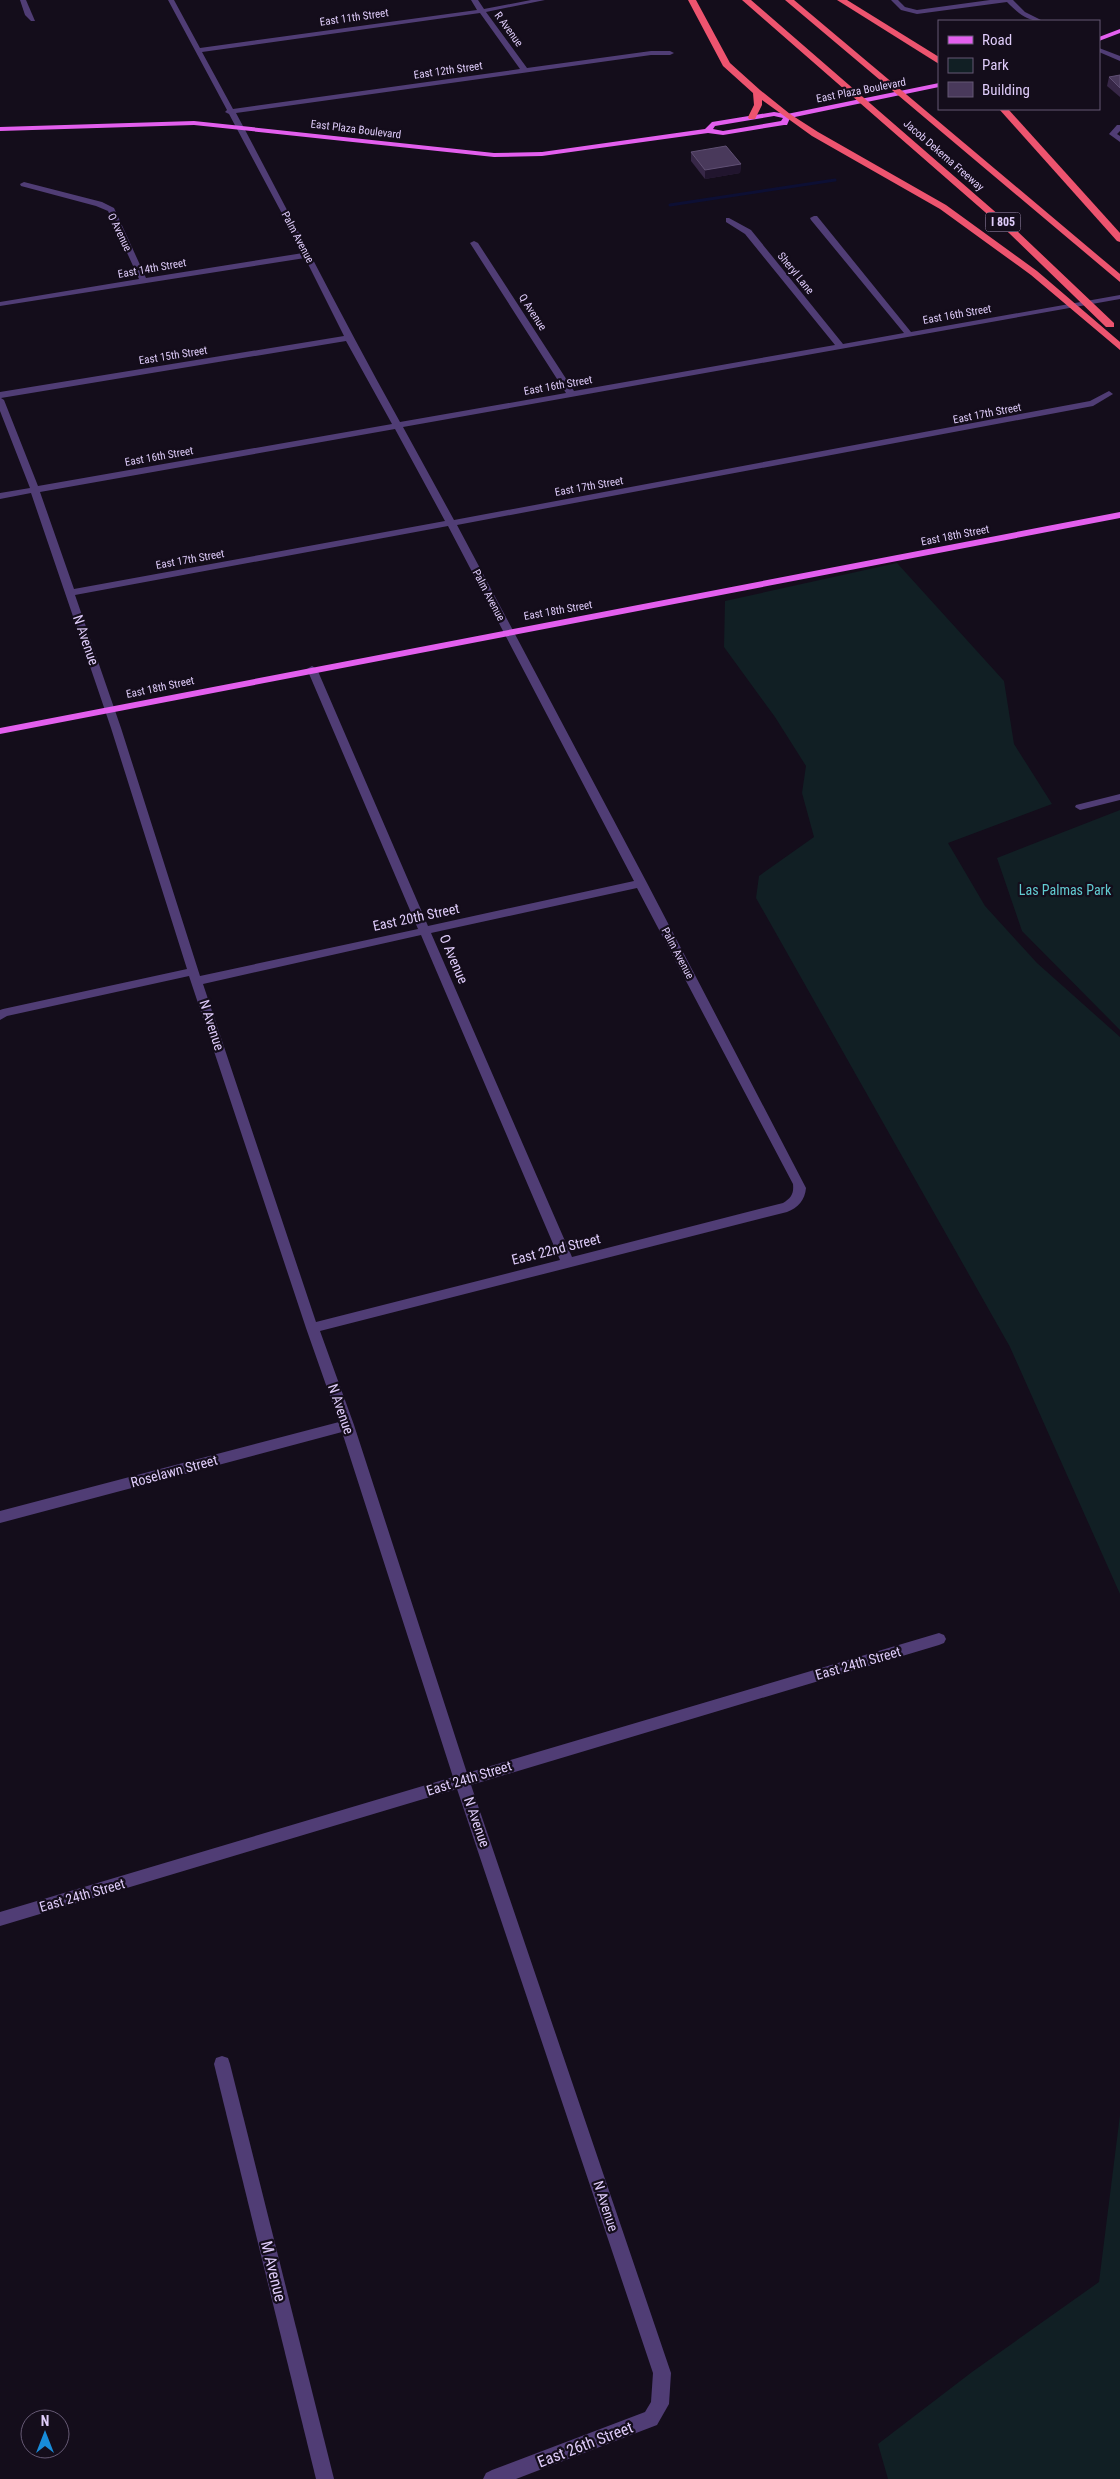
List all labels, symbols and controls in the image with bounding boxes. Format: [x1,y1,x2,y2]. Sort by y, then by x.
street label: East 11th Street [319,6,389,29]
street label: R Avenue [492,9,526,49]
legend [938,20,1100,110]
text: Road [982,31,1012,49]
text: Park [982,56,1009,74]
street label: East 12th Street [413,59,483,82]
street label: East Plaza Boulevard [815,75,907,106]
text: Building [982,81,1030,99]
street label: East Plaza Boulevard [310,117,402,141]
street label: Jacob Dekema Freeway [901,117,987,194]
street label: Palm Avenue [279,209,317,265]
street label: O Avenue [105,211,134,253]
road number: I 805 [986,212,1020,232]
street label: Sheryl Lane [775,250,816,297]
street label: East 14th Street [117,256,187,281]
street label: Q Avenue [516,292,549,333]
street label: East 16th Street [922,302,992,327]
street label: East 15th Street [138,344,208,367]
street label: East 16th Street [523,373,593,398]
street label: East 17th Street [952,401,1022,426]
street label: East 16th Street [124,444,194,469]
street label: East 17th Street [554,474,624,499]
street label: East 18th Street [920,523,990,548]
street label: East 17th Street [155,547,225,572]
street label: Palm Avenue [470,567,508,623]
street label: East 18th Street [523,598,593,623]
street label: N Avenue [70,613,102,668]
street label: East 18th Street [125,674,195,701]
park label: Las Palmas Park [1019,882,1112,898]
street label: East 20th Street [371,900,461,934]
street label: Palm Avenue [659,925,697,981]
street label: O Avenue [436,932,472,986]
street label: N Avenue [196,998,228,1053]
street label: East 22nd Street [510,1230,602,1268]
street label: N Avenue [325,1382,357,1437]
street label: Roselawn Street [129,1452,219,1490]
street label: East 24th Street [813,1643,903,1683]
street label: East 24th Street [425,1757,513,1799]
street label: N Avenue [461,1795,493,1850]
street label: East 24th Street [37,1875,127,1915]
street label: N Avenue [590,2179,622,2234]
street label: M Avenue [257,2239,290,2303]
north arrow [20,2409,70,2459]
text: N [41,2413,49,2429]
street label: East 26th Street [535,2417,636,2471]

